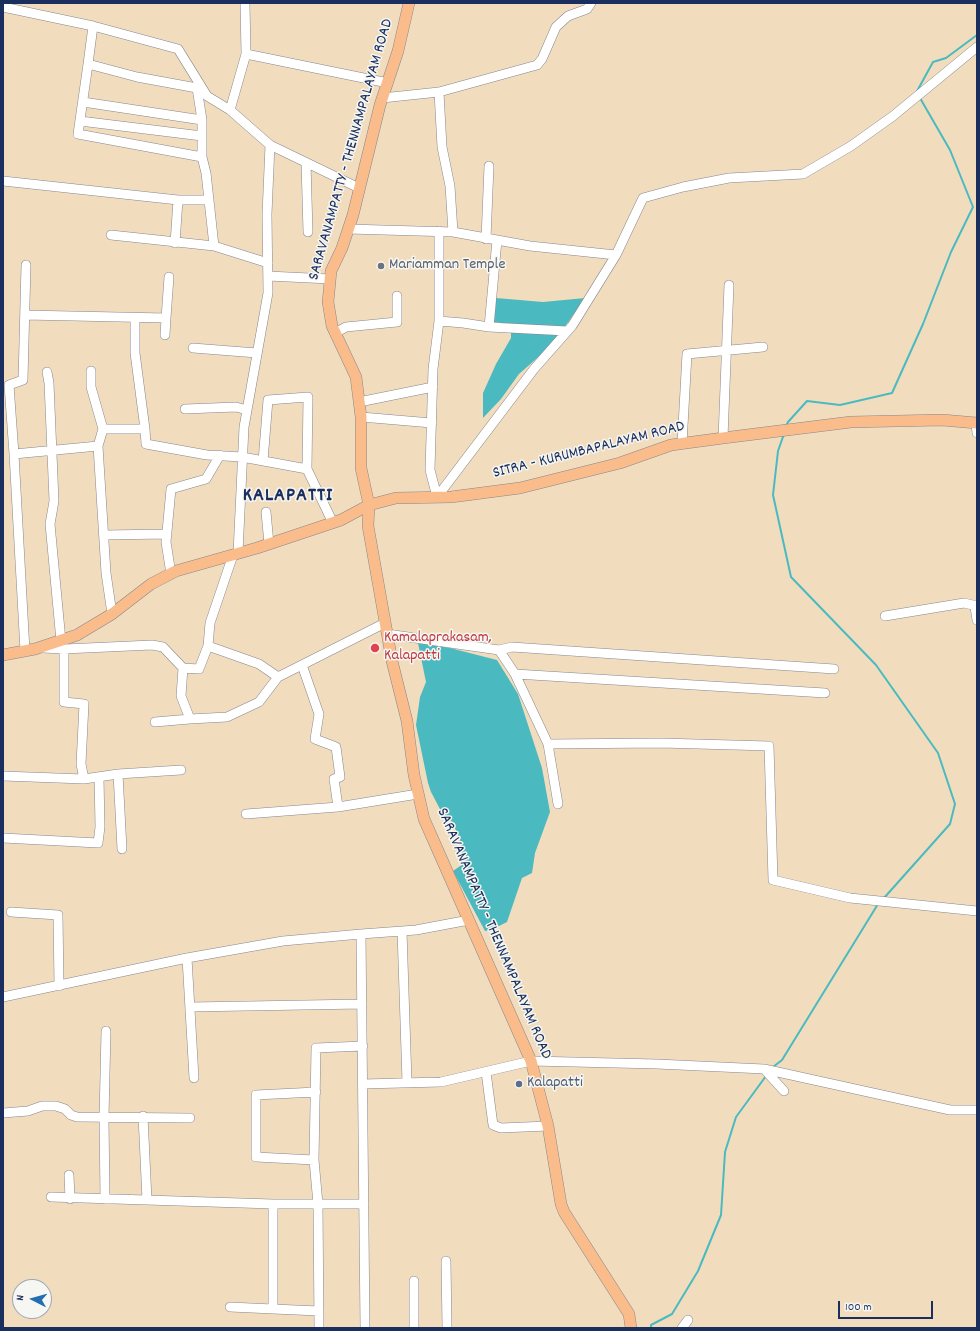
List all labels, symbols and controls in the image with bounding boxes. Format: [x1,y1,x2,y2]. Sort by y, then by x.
street label: SARAVANAMPATTY - THENNAMPALAYAM ROAD [305,17,399,283]
place label: Mariamman Temple [389,256,505,276]
marker: Mariamman Temple [376,261,386,271]
street label: SITRA - KURUMBAPALAYAM ROAD [491,418,687,484]
district label: KALAPATTI [243,485,333,509]
place label: Kamalaprakasam, Kalapatti [384,629,492,667]
marker: Kamalaprakasam, Kalapatti [369,642,381,654]
street label: SARAVANAMPATTY - THENNAMPALAYAM ROAD [431,806,555,1062]
place label: Kalapatti [527,1074,583,1094]
marker: Kalapatti [514,1079,524,1089]
north arrow [12,1279,52,1319]
scale bar [840,1293,935,1319]
text: N [13,1294,29,1301]
text: 100 m [845,1299,872,1316]

